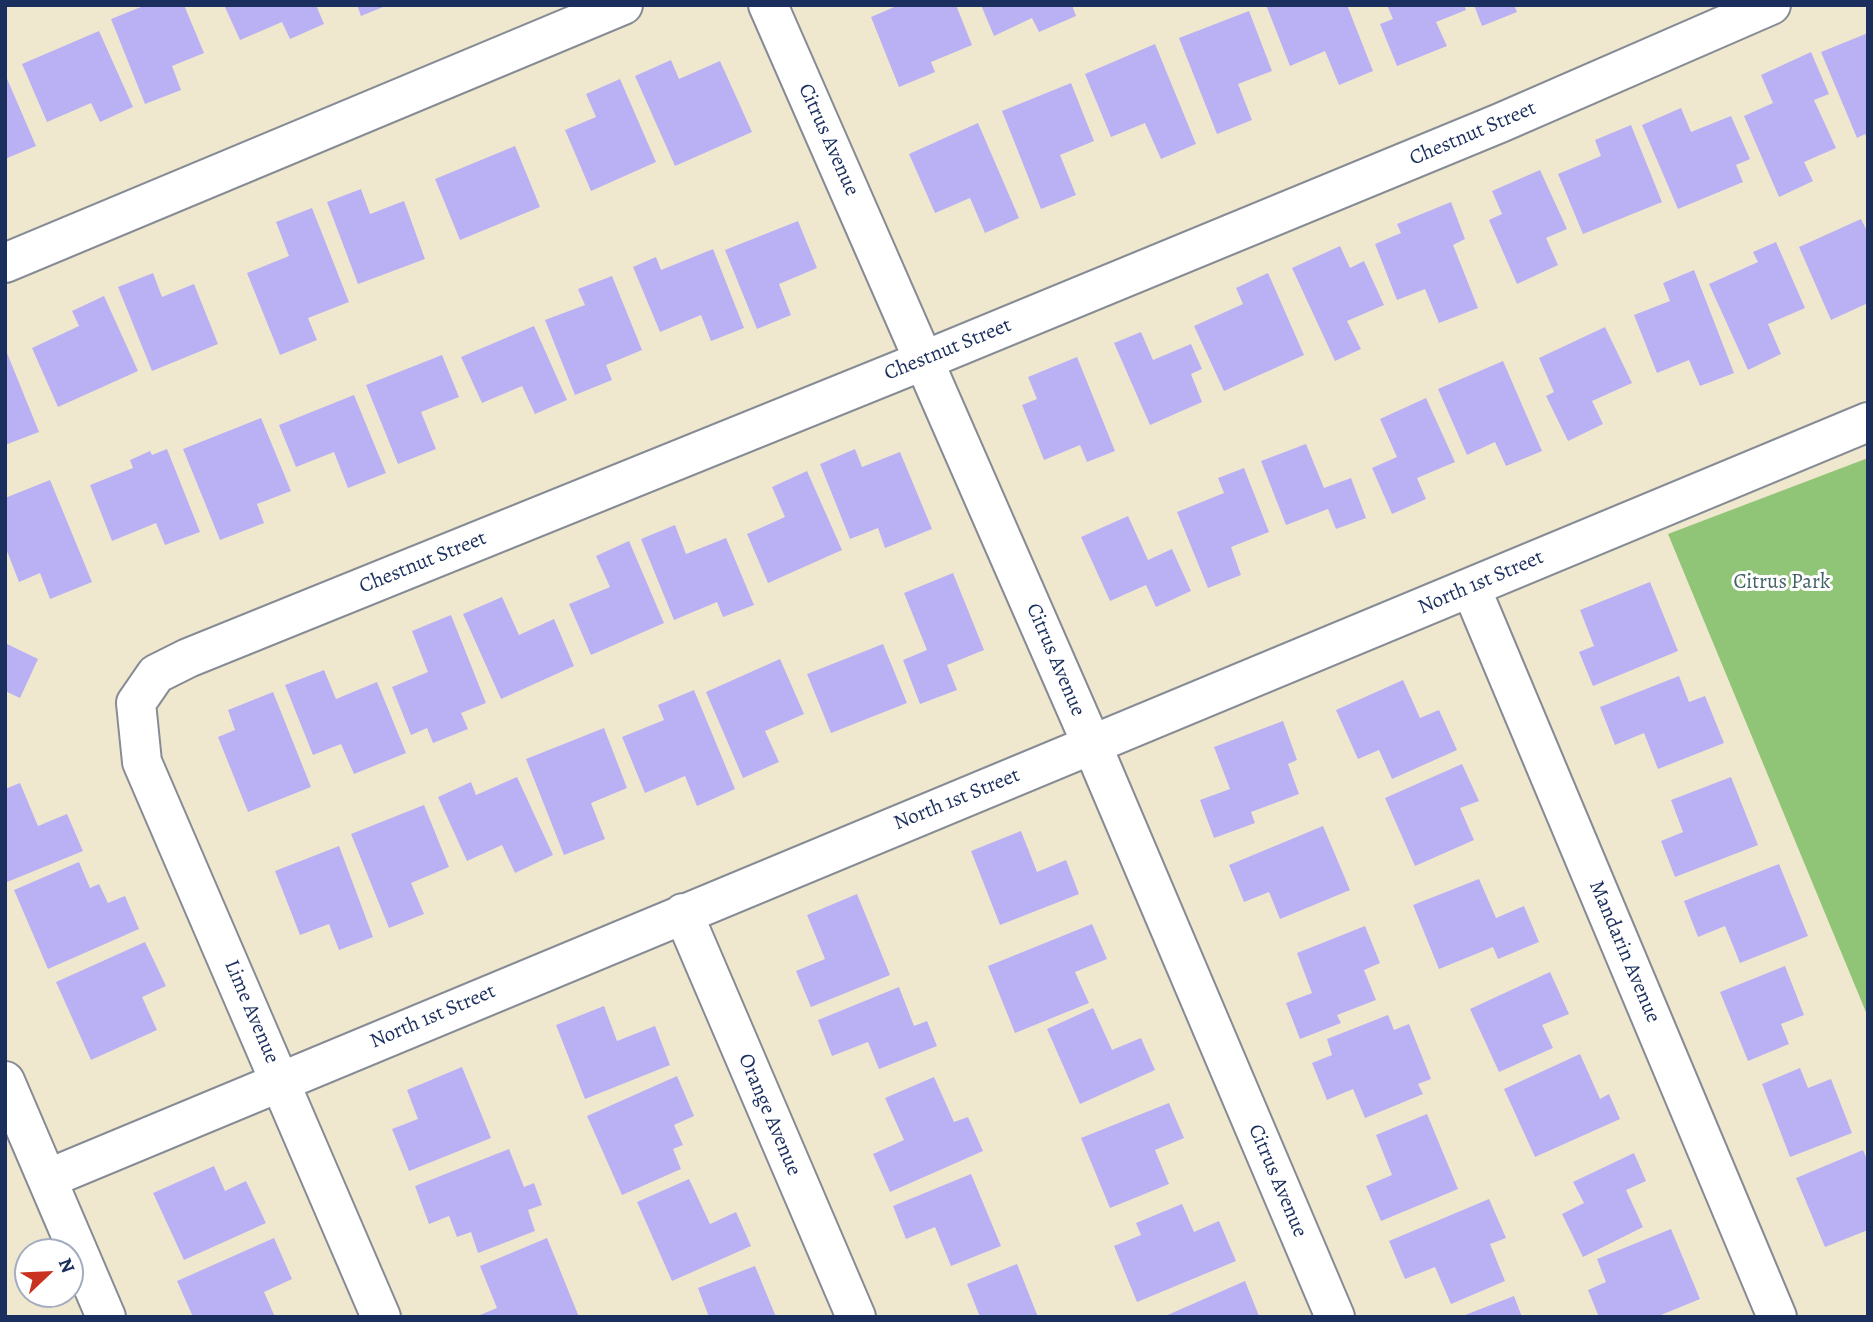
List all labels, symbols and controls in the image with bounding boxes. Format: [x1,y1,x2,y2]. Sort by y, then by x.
street label: Citrus Avenue [792,80,864,200]
street label: Chestnut Street [1406,96,1540,172]
street label: Chestnut Street [881,313,1015,387]
street label: Chestnut Street [356,526,490,600]
street label: North 1st Street [1414,545,1548,621]
park label: Citrus Park [1734,570,1830,596]
street label: Citrus Avenue [1020,600,1090,720]
street label: North 1st Street [890,763,1024,837]
street label: Mandarin Avenue [1583,877,1665,1027]
street label: Lime Avenue [218,956,284,1068]
street label: North 1st Street [366,979,500,1055]
street label: Orange Avenue [732,1050,806,1180]
street label: Citrus Avenue [1242,1121,1312,1241]
north arrow [14,1238,84,1308]
text: N [52,1254,81,1277]

